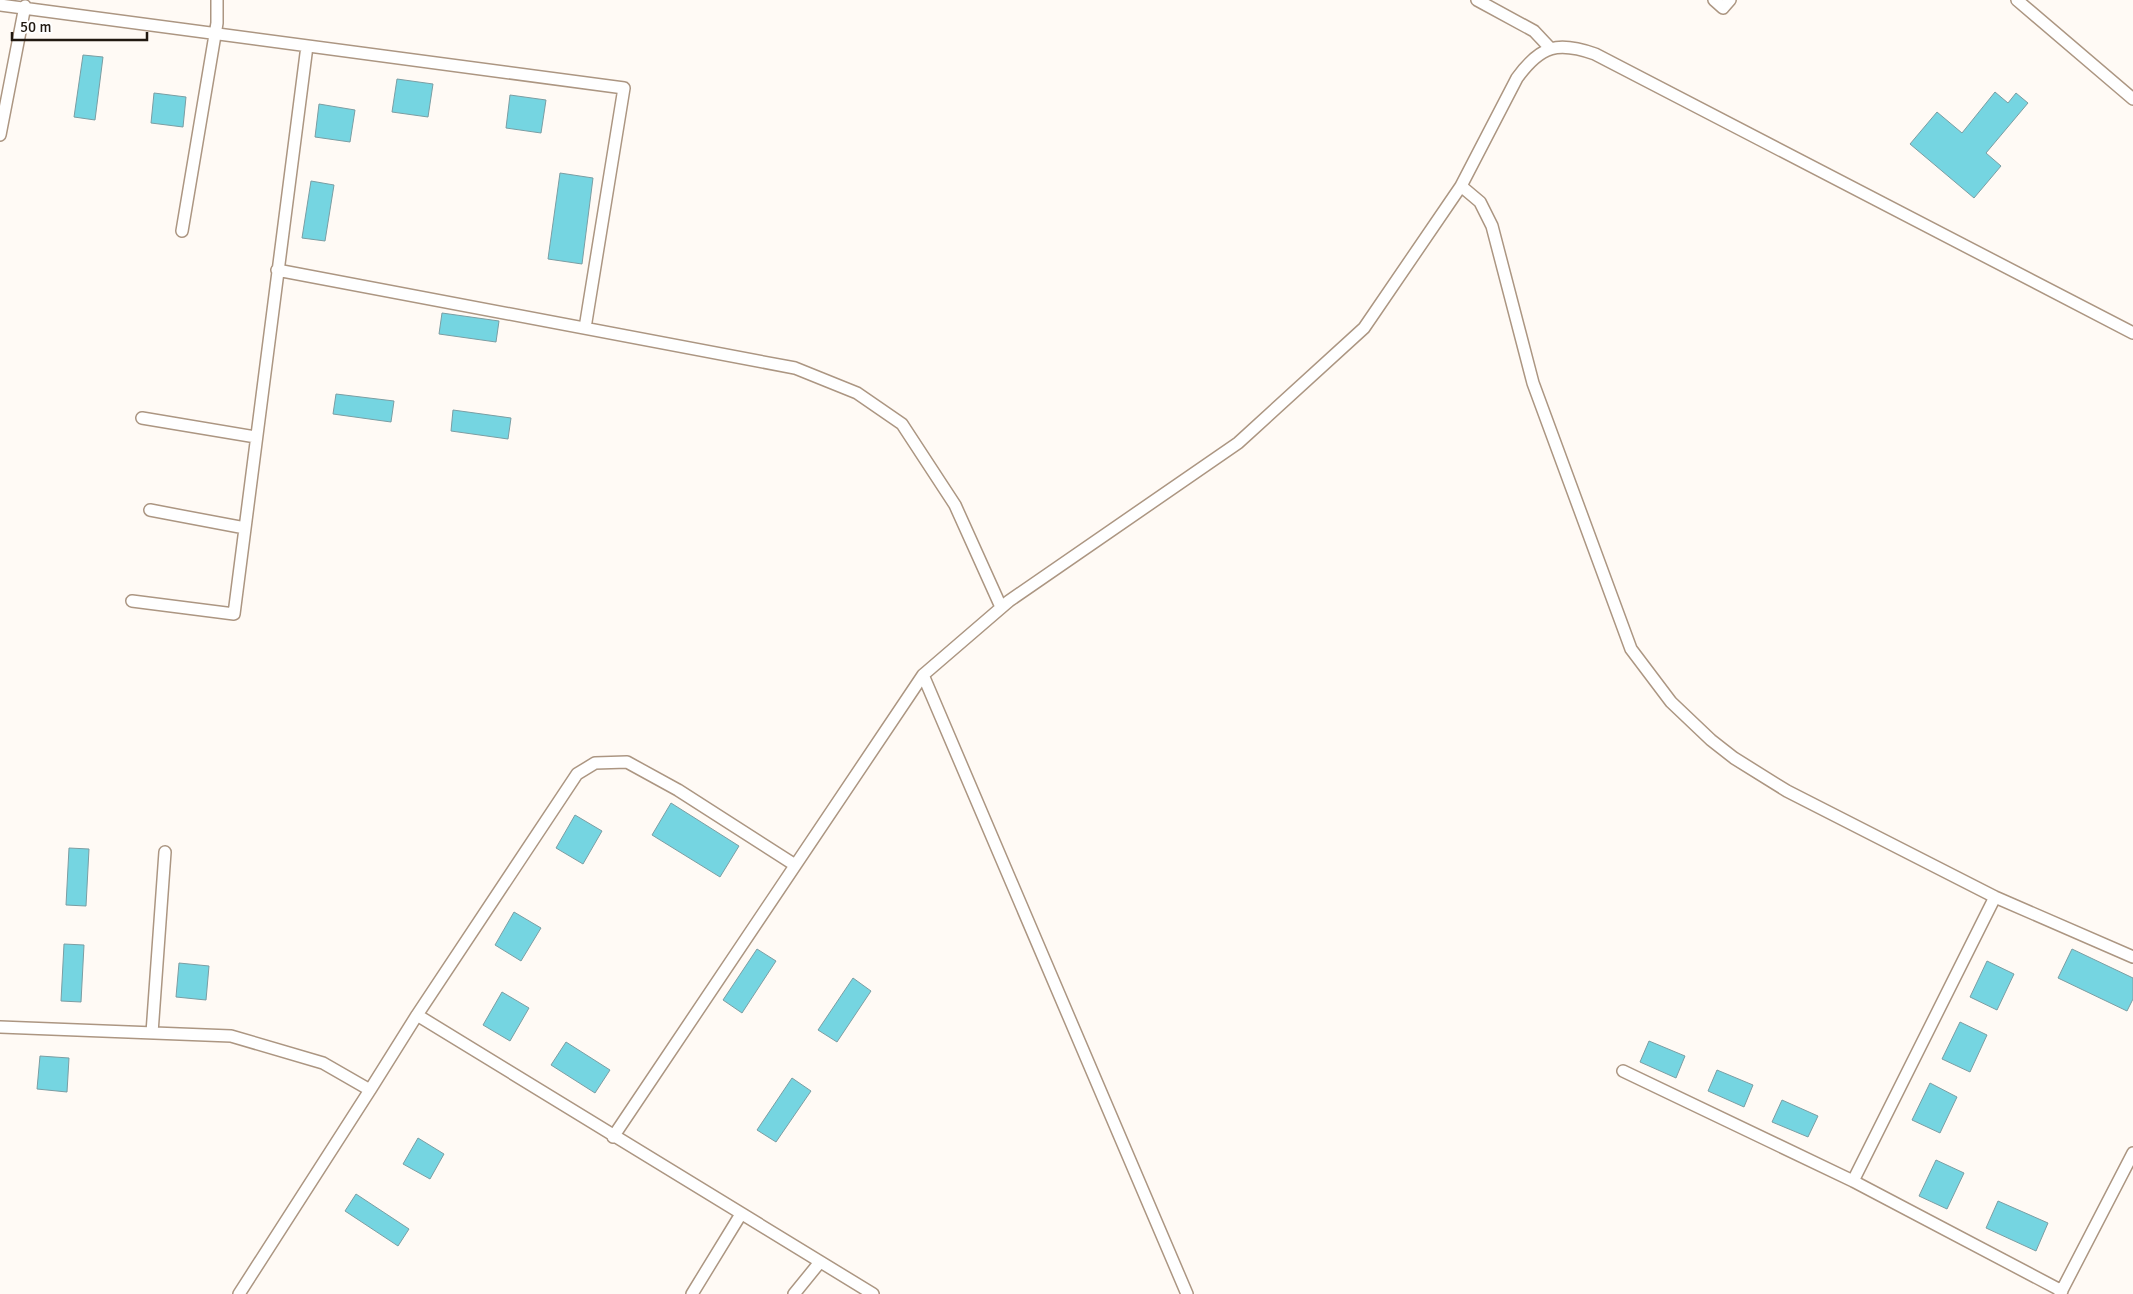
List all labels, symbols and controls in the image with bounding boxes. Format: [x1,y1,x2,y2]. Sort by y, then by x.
scale bar [12,10,148,42]
text: 50 m [20,18,51,36]

